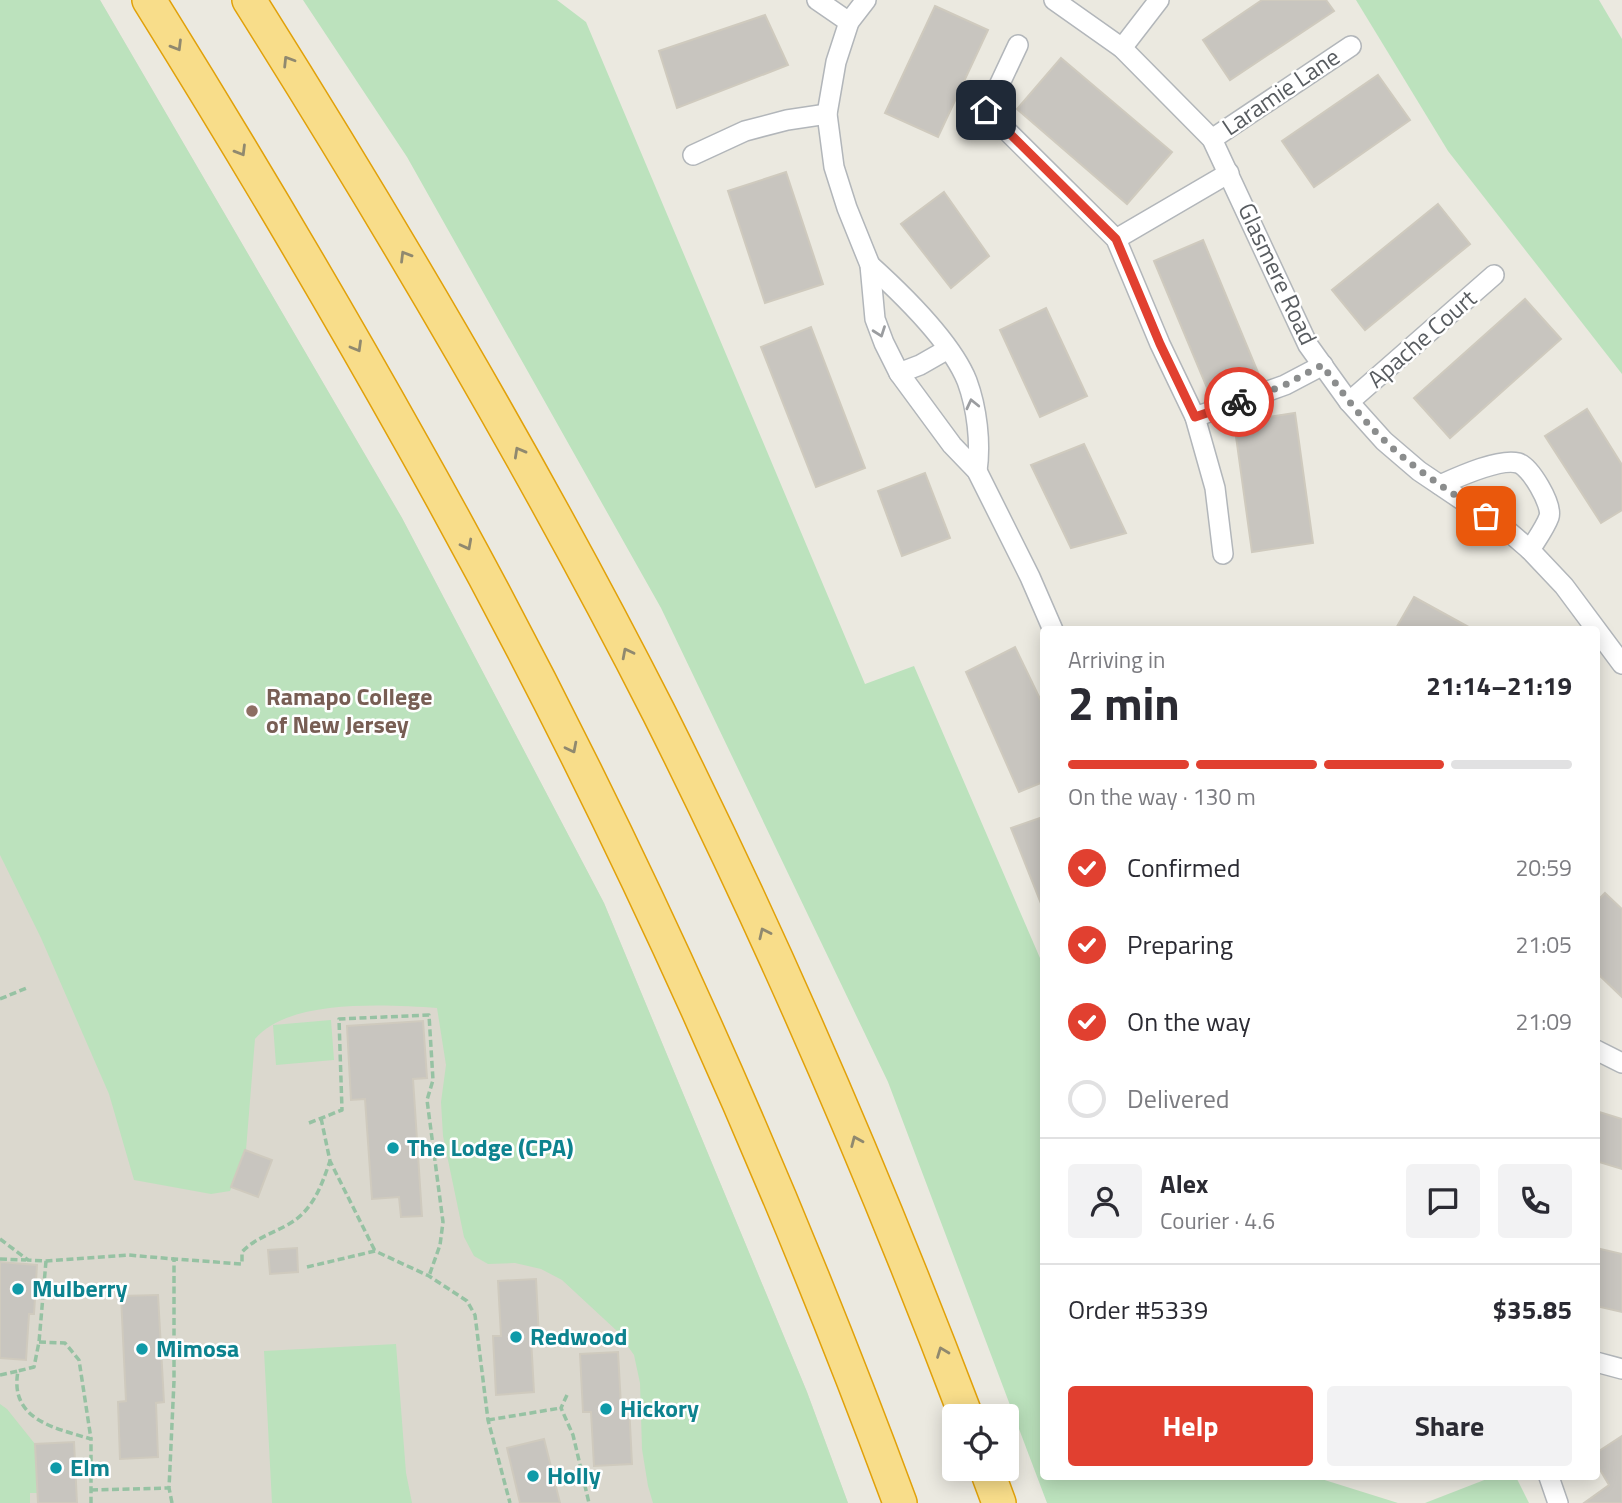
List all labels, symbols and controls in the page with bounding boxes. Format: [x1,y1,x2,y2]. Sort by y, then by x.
street label: Laramie Lane [1214,38,1347,144]
one-way arrow [169,39,182,52]
one-way arrow [283,55,296,68]
pin [956,80,1016,140]
icon: home [967,91,1005,129]
one-way arrow [232,143,245,156]
street label: Glasmere Road [1229,197,1327,351]
one-way arrow [400,250,413,263]
street label: Apache Court [1359,280,1484,396]
one-way arrow [872,326,886,338]
one-way arrow [349,339,362,352]
courier [1204,367,1274,437]
icon: bike [1220,383,1258,421]
one-way arrow [966,398,980,410]
one-way arrow [514,447,527,460]
pin [1456,486,1516,546]
icon: bag [1467,497,1505,535]
one-way arrow [459,538,473,551]
text: Arriving in [1068,642,1165,677]
one-way arrow [622,647,636,660]
text: 21:14–21:19 [1426,666,1572,705]
text: 2 min [1068,668,1180,738]
place label: Ramapo College of New Jersey [266,678,432,742]
marker: Ramapo College of New Jersey [244,703,260,719]
one-way arrow [563,741,577,753]
text: On the way · 130 m [1068,779,1256,814]
text: Confirmed [1127,848,1241,887]
icon: check [1068,849,1106,887]
text: 20:59 [1515,850,1572,885]
text: Preparing [1127,925,1233,964]
icon: check [1068,926,1106,964]
text: 21:05 [1515,927,1572,962]
one-way arrow [758,928,772,940]
text: On the way [1127,1002,1251,1041]
icon: check [1068,1003,1106,1041]
text: 21:09 [1515,1004,1572,1039]
text: Delivered [1127,1079,1230,1118]
place label: The Lodge (CPA) [407,1129,574,1165]
one-way arrow [850,1136,864,1149]
marker: The Lodge (CPA) [385,1140,401,1156]
button: person [1068,1164,1142,1238]
text: Alex [1160,1164,1208,1203]
button: chat [1406,1164,1480,1238]
button: phone [1498,1164,1572,1238]
text: Courier · 4.6 [1160,1203,1275,1238]
place label: Mulberry [32,1270,128,1306]
marker: Mulberry [10,1281,26,1297]
text: Order #5339 [1068,1290,1208,1329]
text: $35.85 [1493,1290,1572,1329]
place label: Redwood [530,1318,627,1354]
marker: Redwood [508,1329,524,1345]
place label: Mimosa [156,1330,239,1366]
marker: Mimosa [134,1341,150,1357]
one-way arrow [936,1346,950,1358]
button: Help [1068,1386,1313,1466]
button: Share [1327,1386,1572,1466]
place label: Hickory [620,1390,699,1426]
marker: Hickory [598,1401,614,1417]
map controls [942,1404,1019,1481]
button: locate [942,1404,1019,1481]
place label: Elm [70,1449,110,1485]
place label: Holly [547,1457,601,1493]
marker: Elm [48,1460,64,1476]
marker: Holly [525,1468,541,1484]

